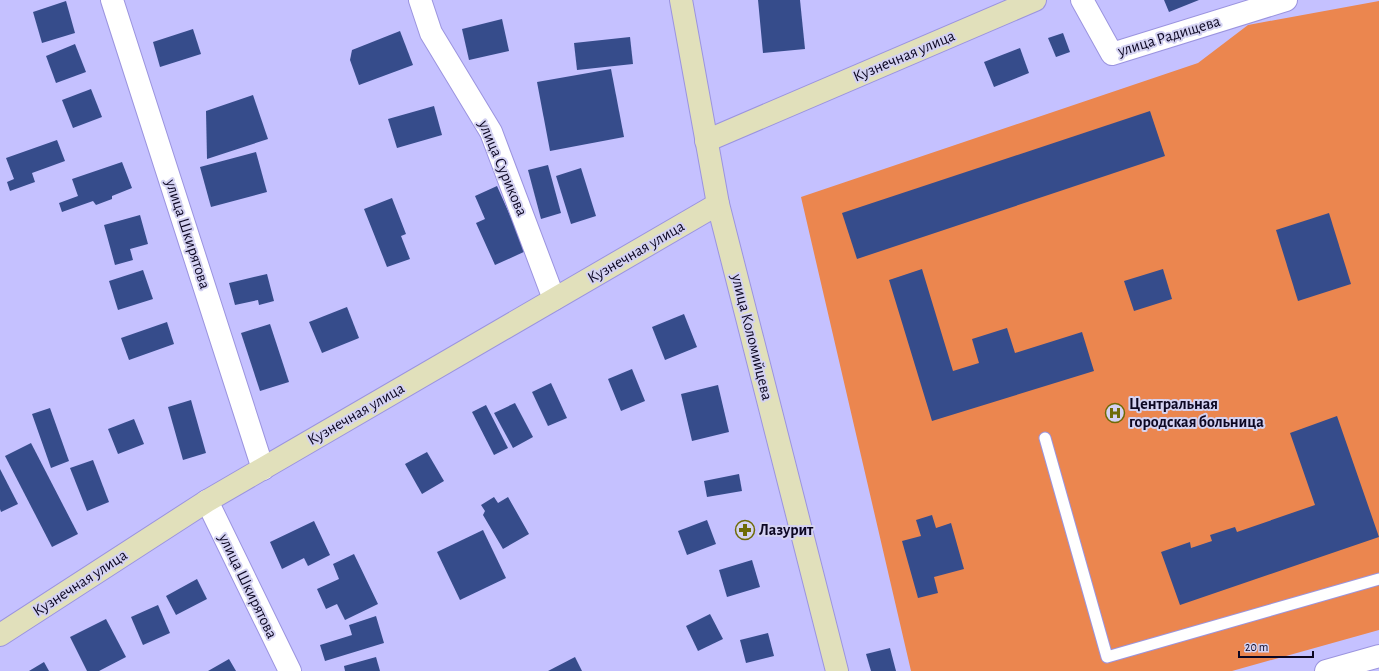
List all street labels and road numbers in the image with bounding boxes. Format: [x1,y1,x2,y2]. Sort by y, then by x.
street label: улица Радищева [1115,13,1222,60]
street label: Кузнечная улица [851,27,958,86]
street label: улица Сурикова [474,117,530,219]
street label: улица Шкирятова [161,176,213,291]
street label: Кузнечная улица [585,218,688,287]
street label: улица Коломийцева [727,271,775,402]
street label: Кузнечная улица [305,380,408,449]
street label: улица Шкирятова [214,530,280,641]
street label: Кузнечная улица [30,547,131,620]

